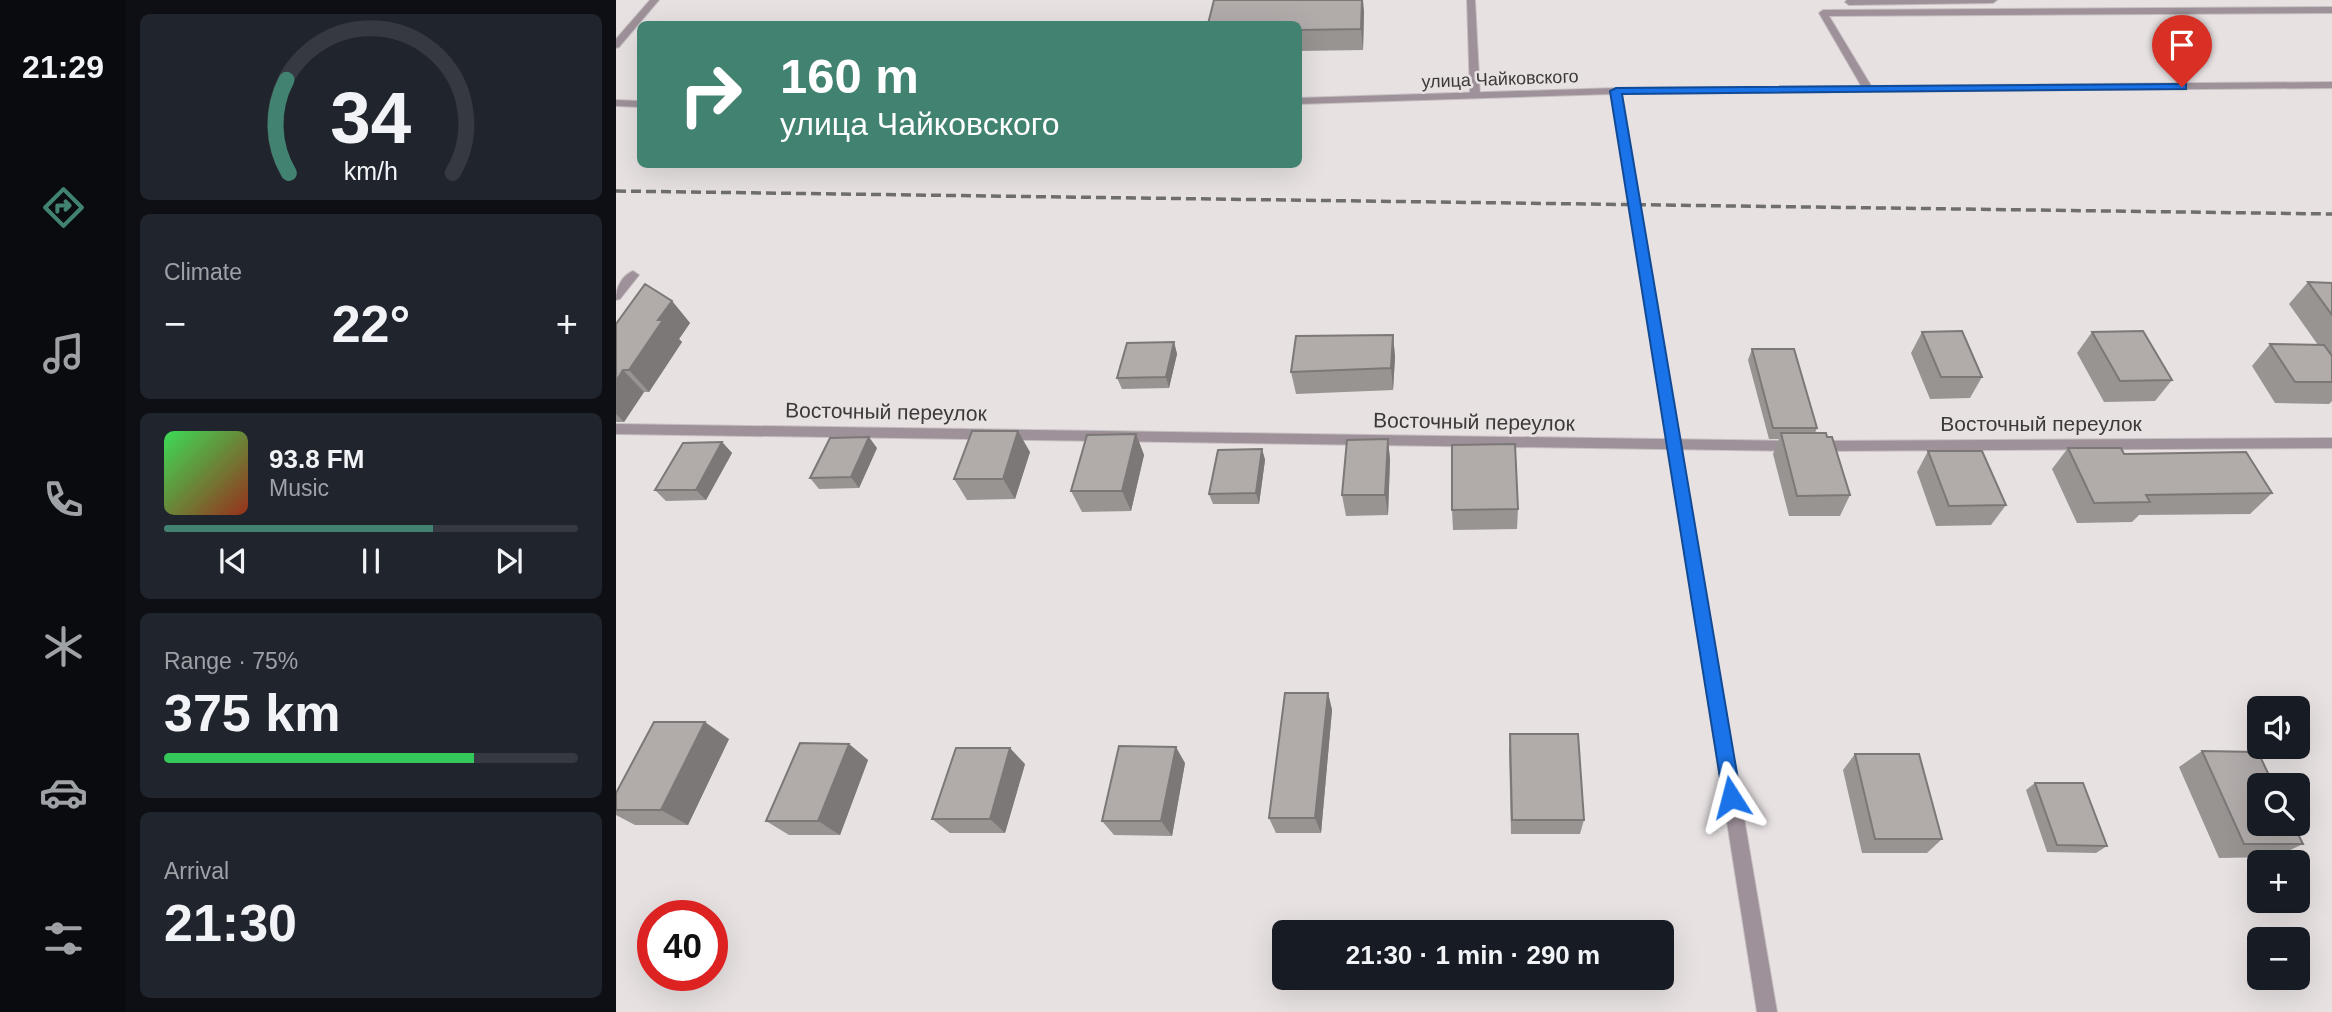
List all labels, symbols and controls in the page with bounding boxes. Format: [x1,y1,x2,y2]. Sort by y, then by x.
pin [2152,15,2212,87]
icon: arrive [2163,26,2201,64]
text: 21:29 [22,49,104,85]
icon: right [665,49,756,140]
text: 160 m [780,49,919,103]
street label: улица Чайковского [1421,66,1579,92]
text: 34 [331,77,412,158]
text: улица Чайковского [780,106,1060,142]
text: km/h [344,157,398,185]
icon: directions [39,183,88,232]
text: Climate [164,259,242,285]
text: 22° [332,295,410,353]
text: − [164,303,186,345]
text: + [556,303,578,345]
icon: music [39,329,88,378]
street label: Восточный переулок [785,398,988,425]
street label: Восточный переулок [1373,408,1576,435]
street label: Восточный переулок [1940,412,2143,435]
text: 93.8 FM [269,444,364,474]
icon: phone [39,475,88,524]
text: Music [269,475,329,501]
icon: previous [214,542,252,580]
icon: pause [352,542,390,580]
icon: next [490,542,528,580]
icon: climate [39,622,88,671]
text: Range · 75% [164,648,298,674]
text: 375 km [164,684,340,742]
map controls [2247,696,2310,990]
button: sound [2247,696,2310,759]
position arrow [1694,760,1768,834]
icon: car [39,768,88,817]
button: search [2247,773,2310,836]
button: + [2247,850,2310,913]
text: Arrival [164,858,229,884]
text: 21:30 [164,894,297,952]
speed limit sign: 40 [637,900,728,991]
icon: filters [39,914,88,963]
button: − [2247,927,2310,990]
text: 21:30 · 1 min · 290 m [1346,940,1600,970]

